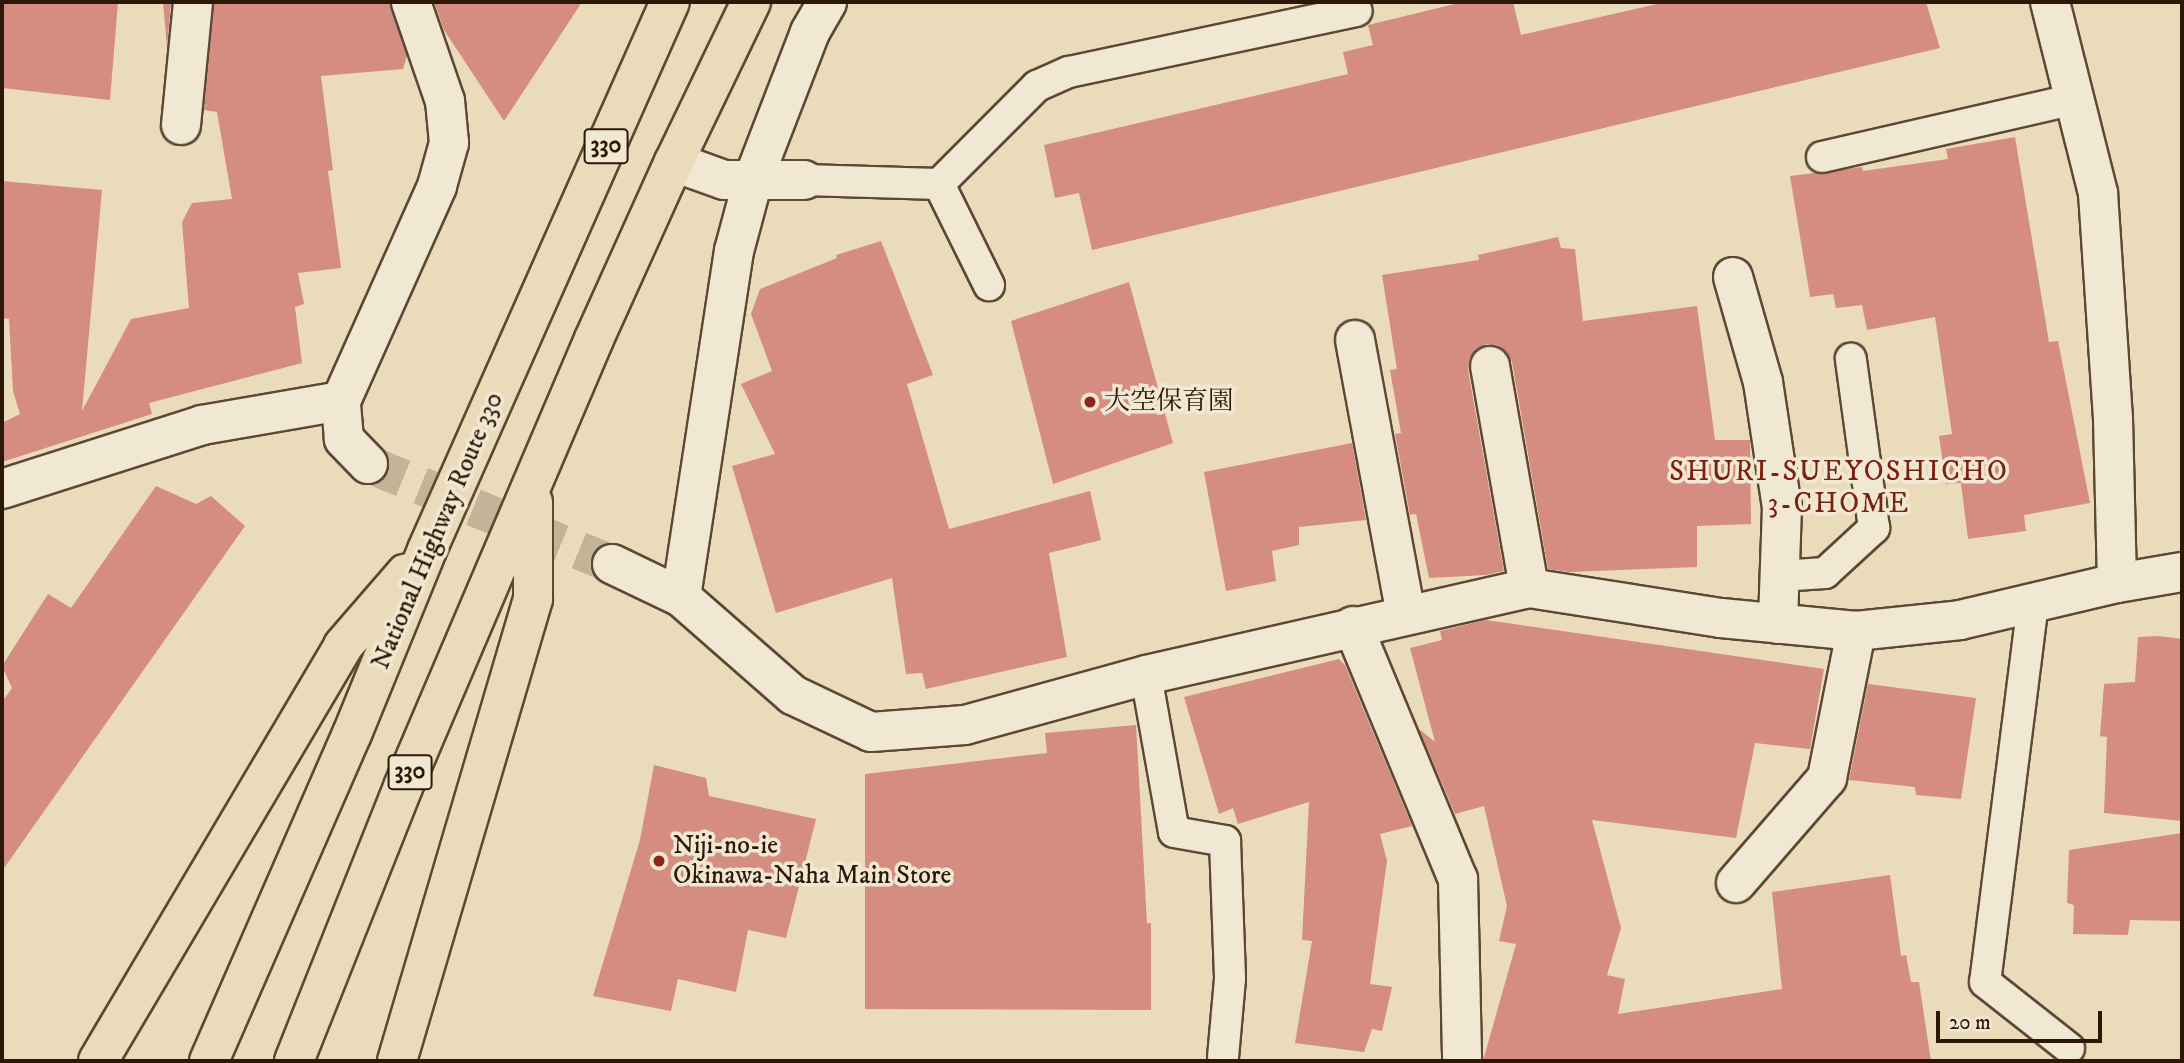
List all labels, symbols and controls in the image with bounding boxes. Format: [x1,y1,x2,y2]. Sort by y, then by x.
road number: 330 [583,126,629,166]
place label: 大空保育園 [1104,386,1234,418]
street label: National Highway Route 330 [365,388,511,674]
marker: 大空保育園 [1082,394,1098,410]
district label: SHURI-SUEYOSHICHO 3-CHOME [1671,455,2007,521]
road number: 330 [387,752,433,792]
place label: Niji-no-ie Okinawa-Naha Main Store [673,830,951,892]
marker: Niji-no-ie Okinawa-Naha Main Store [651,853,667,869]
scale bar [1939,996,2105,1040]
text: 20 m [1949,1010,1991,1036]

